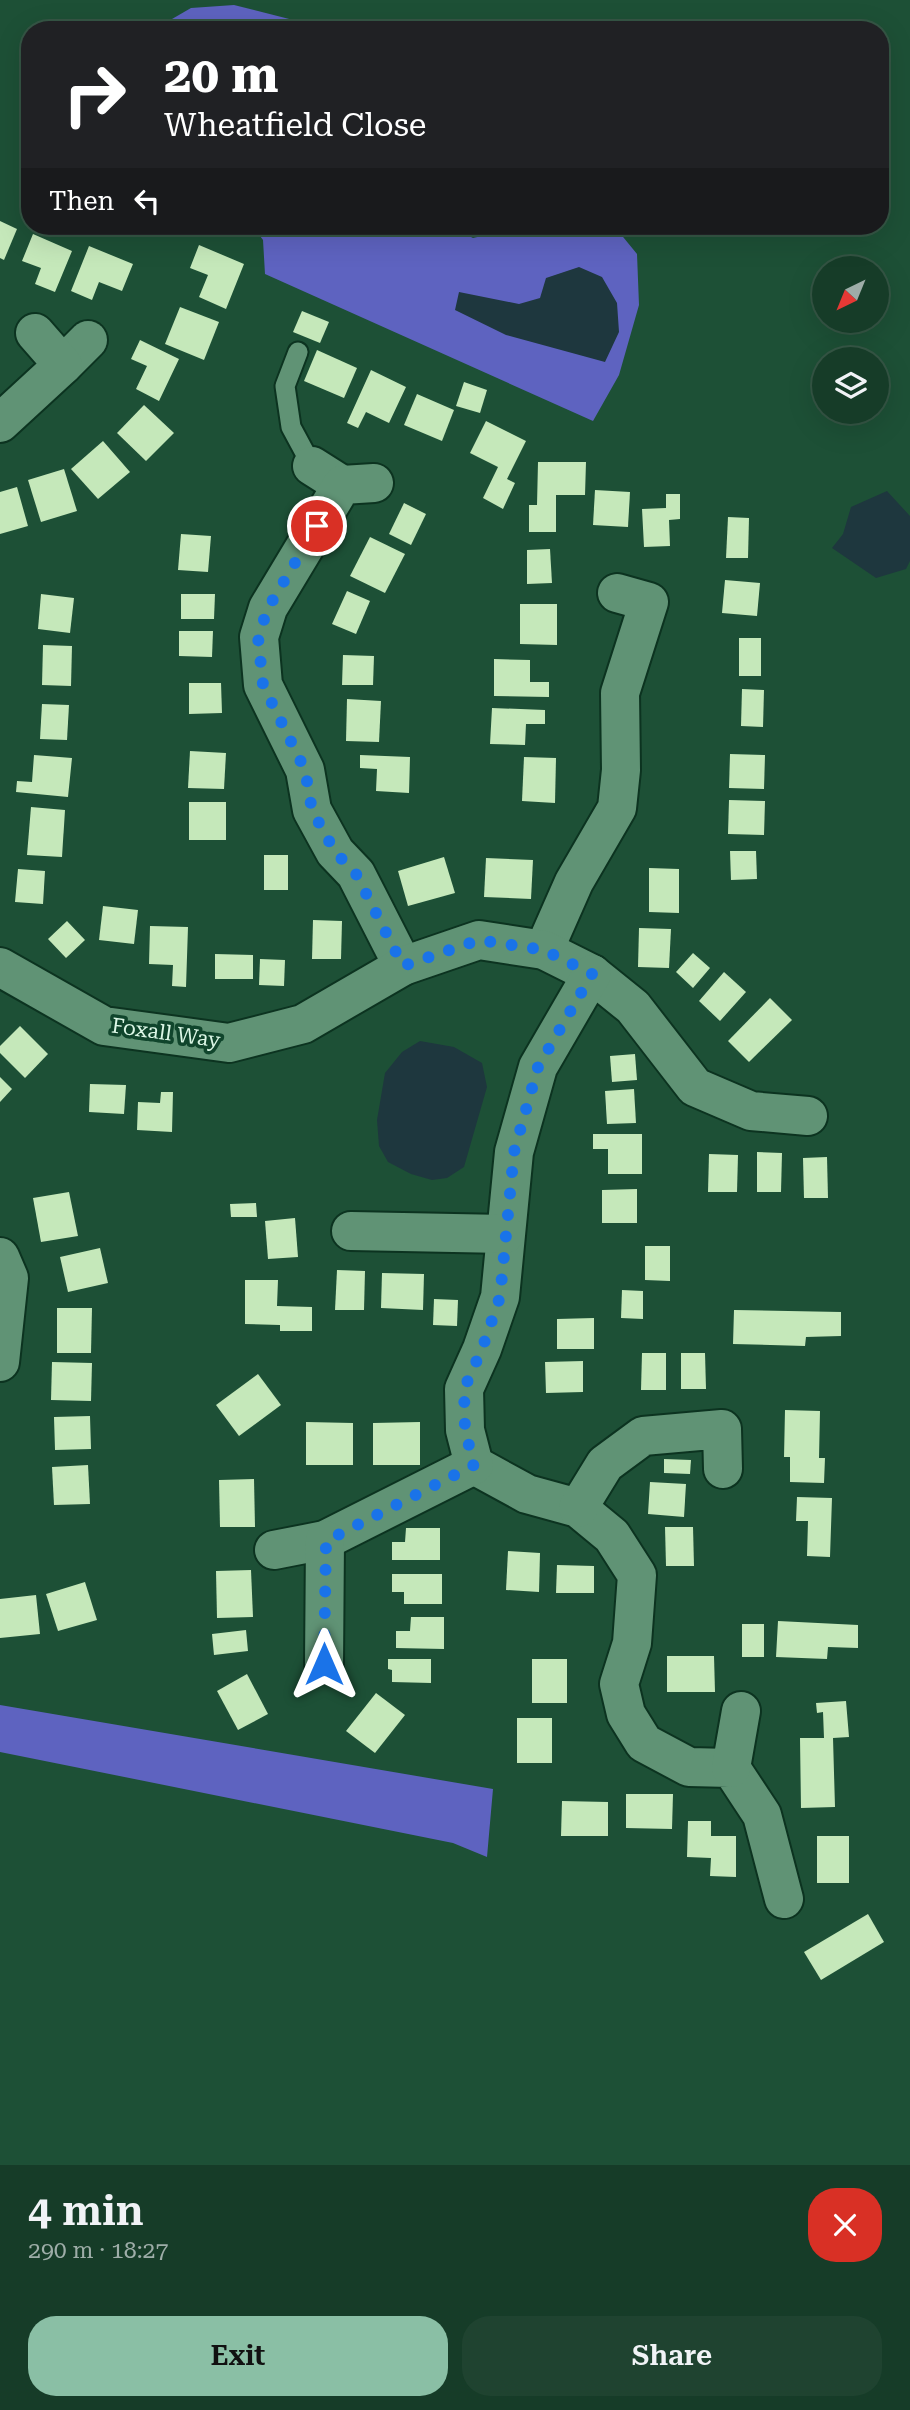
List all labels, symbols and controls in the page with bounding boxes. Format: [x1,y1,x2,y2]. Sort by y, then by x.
text: 20 m [164,47,279,104]
icon: right [49,49,140,140]
text: Wheatfield Close [164,106,426,144]
icon: left [128,182,166,220]
text: Then [49,186,114,216]
north arrow [812,256,889,332]
map controls [812,256,889,424]
button: layers [812,347,889,424]
pin [287,496,347,556]
icon: arrive [298,507,336,545]
street label: Foxall Way [110,1013,223,1053]
position arrow [287,1627,361,1701]
text: 4 min [28,2186,144,2235]
button: close [808,2188,882,2262]
text: 290 m · 18:27 [28,2237,168,2264]
button: Exit [28,2316,448,2396]
button: Share [462,2316,882,2396]

